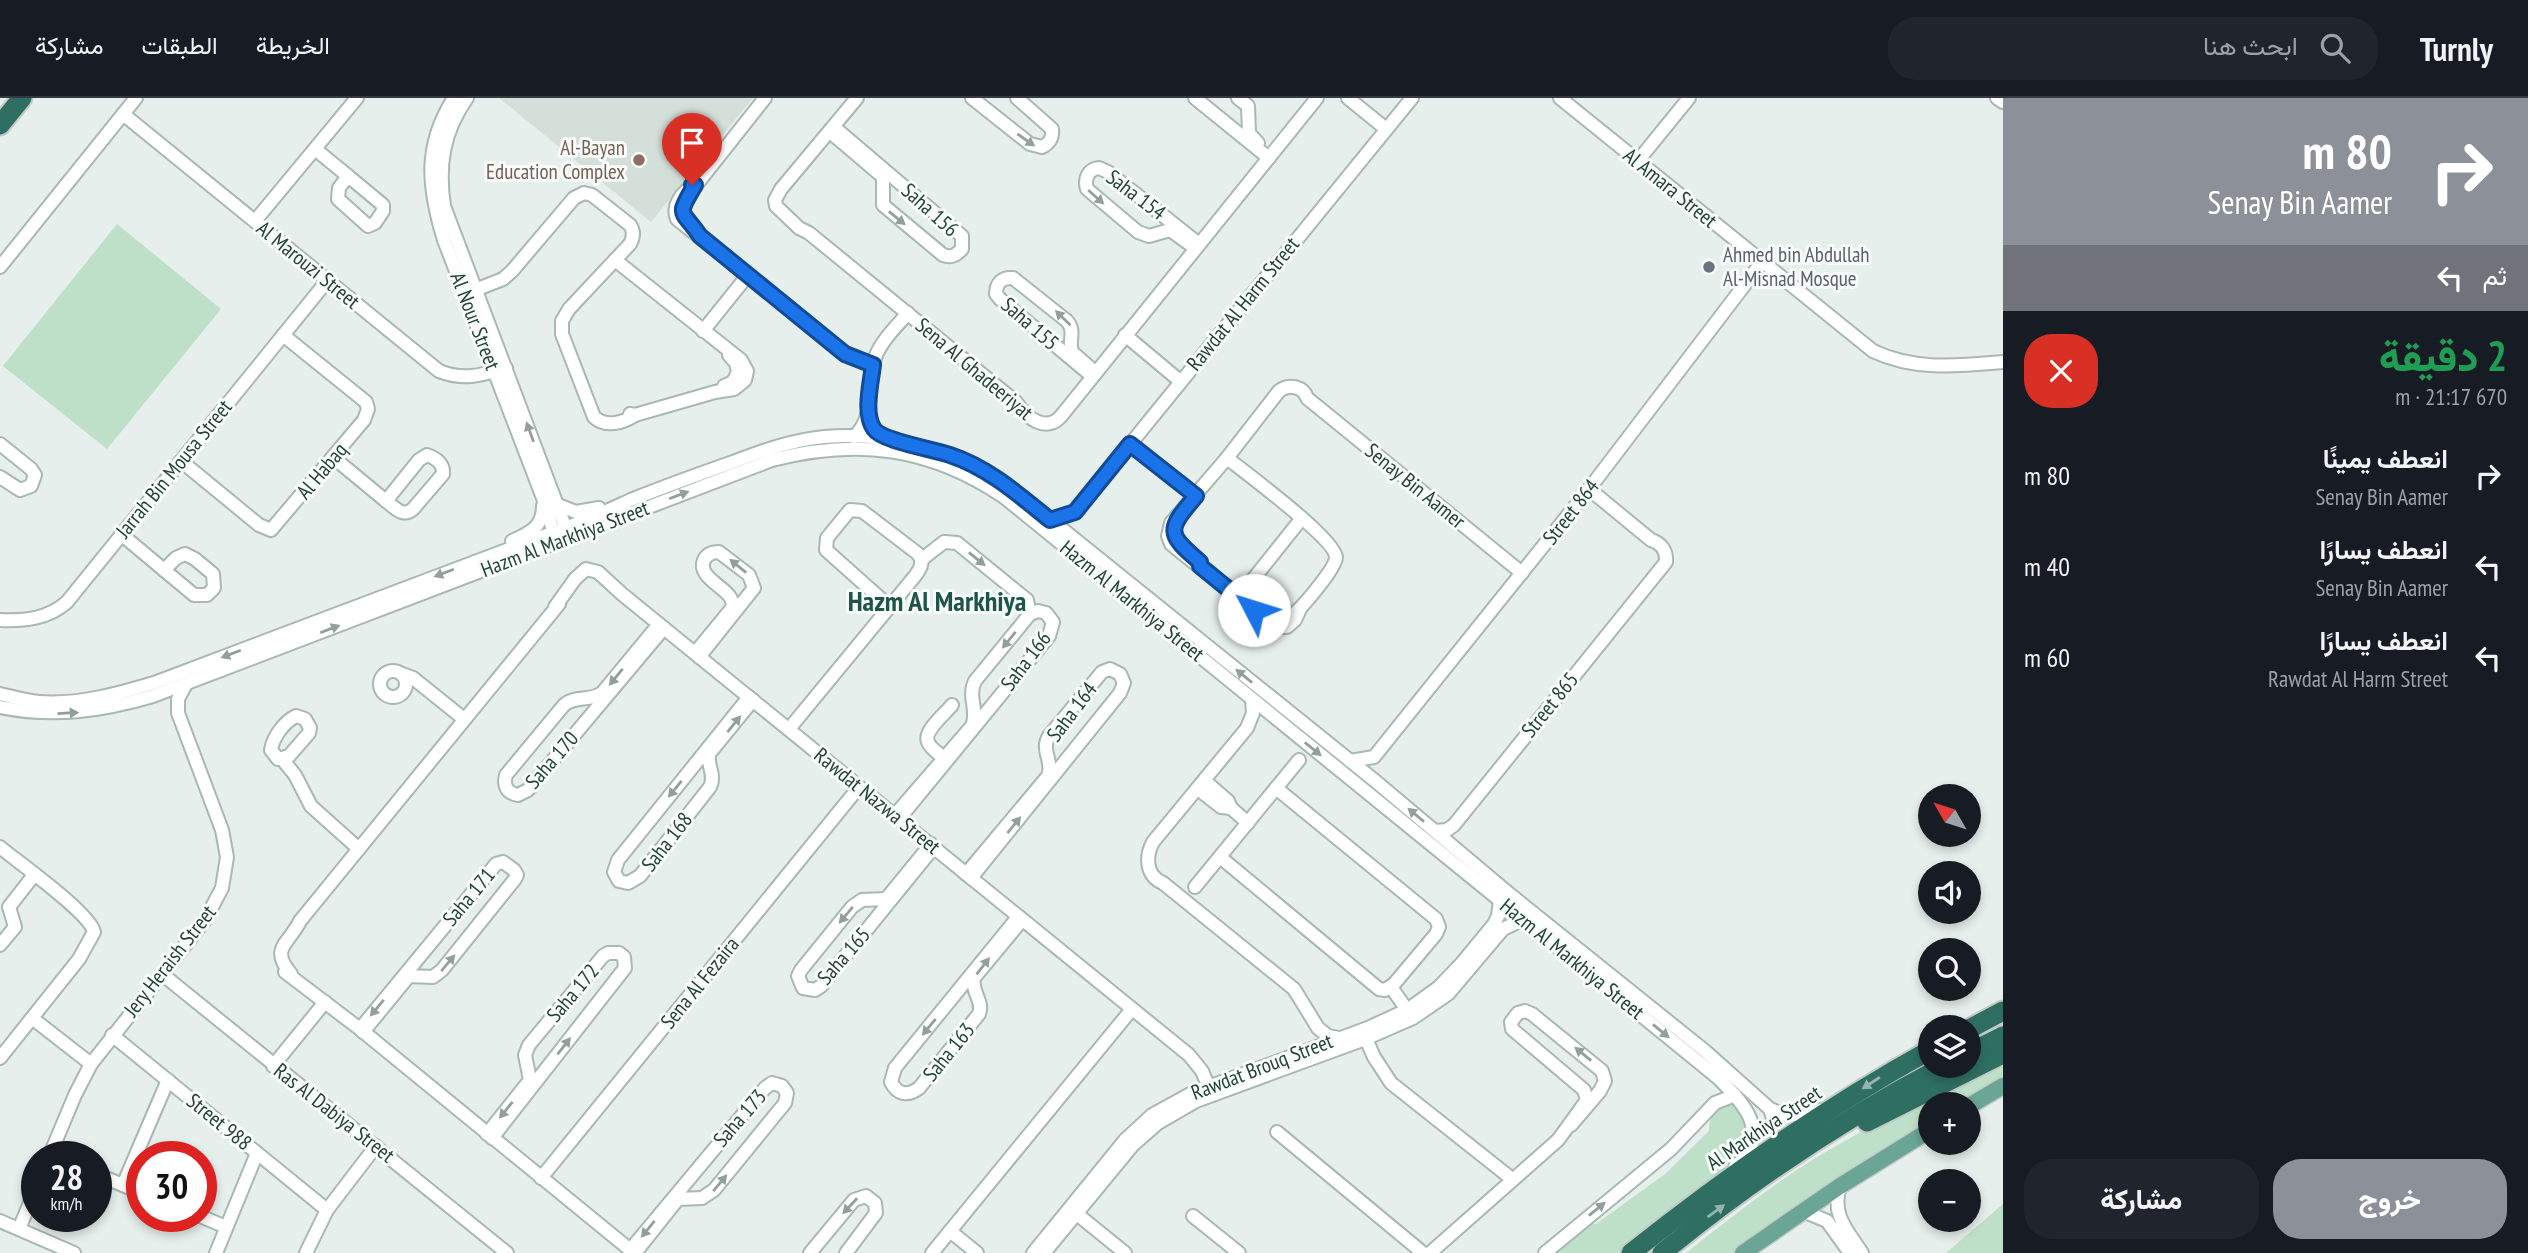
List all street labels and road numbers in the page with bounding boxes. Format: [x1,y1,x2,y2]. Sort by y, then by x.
street label: Al Amara Street [1618,142,1723,234]
street label: Saha 154 [1101,163,1172,226]
street label: Saha 156 [896,177,965,242]
street label: Al Marouzi Street [251,215,366,315]
street label: Rawdat Al Harm Street [1180,231,1305,376]
street label: Al Nour Street [445,268,507,374]
street label: Saha 155 [996,291,1065,356]
street label: Sena Al Ghadeeriyat [910,312,1039,426]
street label: Jarrah Bin Mousa Street [109,394,238,544]
street label: Al Habaq [290,437,353,504]
street label: Senay Bin Aamer [1360,437,1471,534]
street label: Street 864 [1536,473,1605,550]
street label: Hazm Al Markhiya Street [477,494,653,583]
street label: Hazm Al Markhiya Street [1055,534,1210,667]
street label: Saha 166 [994,625,1057,696]
street label: Street 865 [1515,667,1584,743]
street label: Saha 164 [1040,676,1103,747]
street label: Saha 170 [519,725,584,794]
street label: Rawdat Nazwa Street [809,741,946,860]
street label: Saha 168 [635,807,698,877]
street label: Saha 171 [436,862,501,931]
street label: Hazm Al Markhiya Street [1495,892,1650,1025]
street label: Jery Heraish Street [117,899,222,1023]
street label: Saha 165 [811,921,876,990]
street label: Sena Al Fezaira [654,931,745,1034]
street label: Saha 172 [540,958,605,1027]
street label: Saha 163 [917,1017,980,1087]
street label: Rawdat Brouq Street [1187,1027,1337,1106]
street label: Ras Al Dabiya Street [268,1057,400,1168]
street label: Al Markhiya Street [1701,1079,1827,1176]
street label: Saha 173 [707,1083,772,1152]
street label: Street 988 [181,1087,257,1156]

